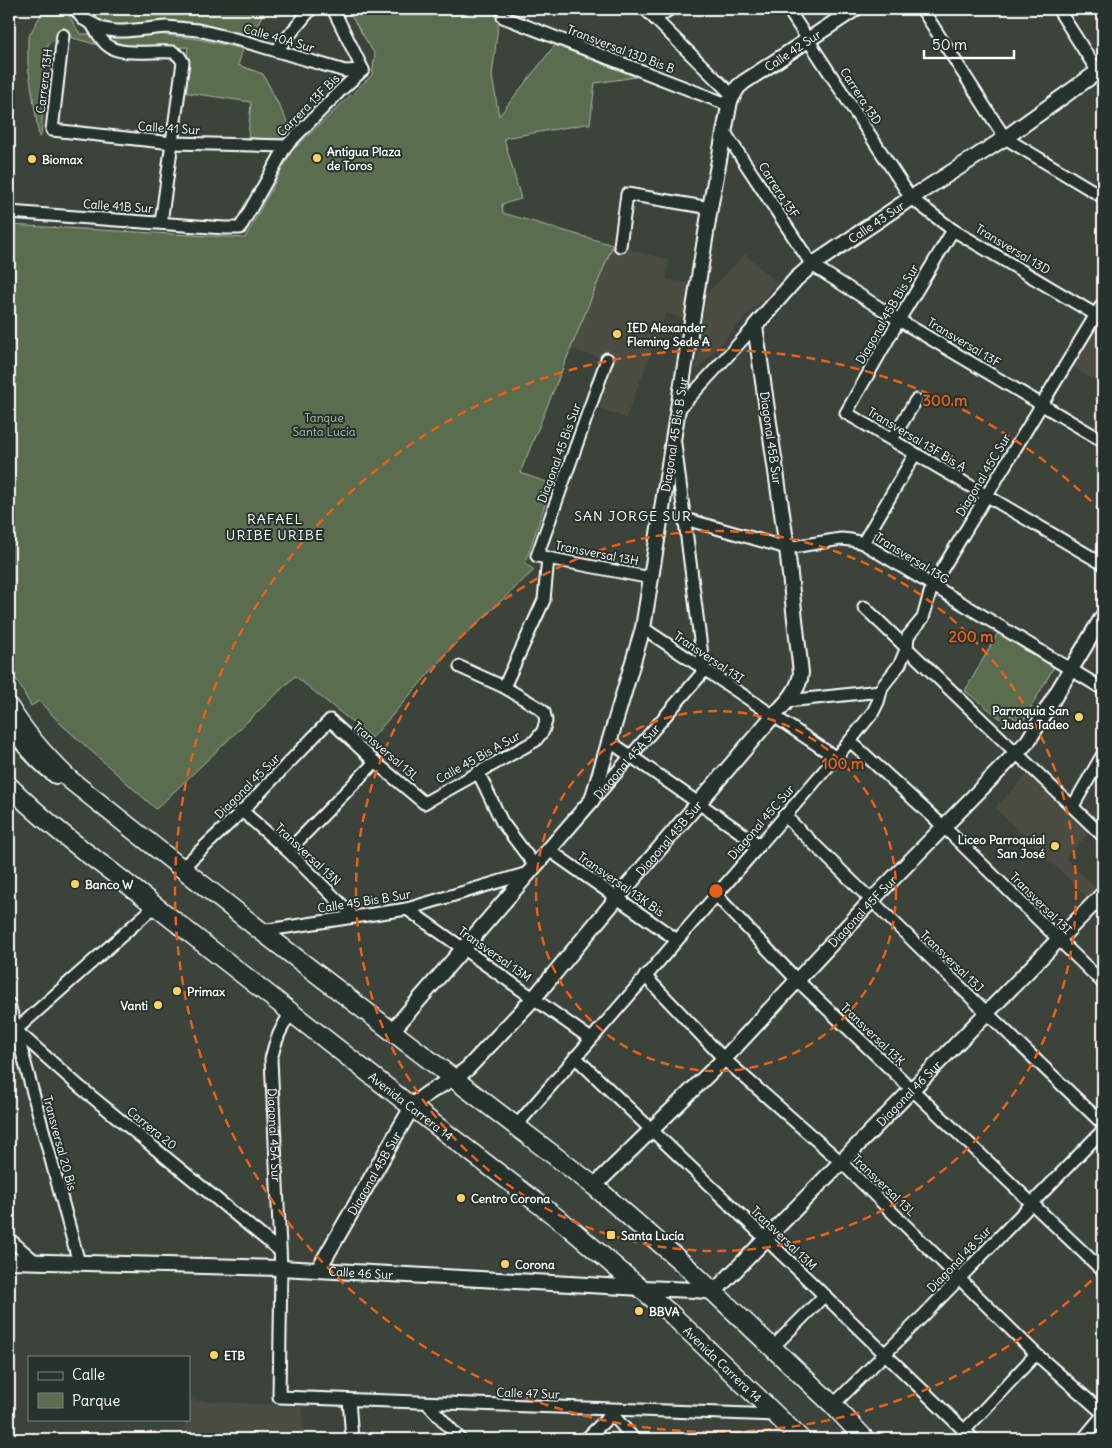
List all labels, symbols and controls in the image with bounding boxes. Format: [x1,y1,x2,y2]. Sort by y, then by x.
street label: Calle 40A Sur [242,21,316,55]
street label: Transversal 13D Bis B [565,22,677,77]
street label: Calle 42 Sur [761,26,824,74]
scale bar [924,28,1014,60]
text: 50 m [932,35,967,54]
street label: Carrera 13H [33,47,55,114]
street label: Carrera 13D [837,65,885,127]
street label: Carrera 13F Bis [274,71,342,139]
street label: Calle 41 Sur [137,118,201,138]
place label: Antigua Plaza de Toros [327,144,401,173]
place label: Biomax [42,152,83,167]
marker: Antigua Plaza de Toros [311,152,323,164]
marker: Biomax [26,153,38,165]
street label: Carrera 13F [755,159,803,221]
street label: Calle 41B Sur [82,196,154,216]
street label: Calle 43 Sur [845,197,907,246]
street label: Transversal 13D [973,221,1053,277]
street label: Diagonal 45B Bis Sur [852,261,922,367]
street label: Transversal 13F [925,314,1004,370]
place label: IED Alexander Fleming Sede A [627,320,710,350]
marker: IED Alexander Fleming Sede A [611,328,623,340]
street label: Diagonal 45 Bis B Sur [657,376,690,493]
street label: Diagonal 45B Sur [757,390,785,486]
text: 300 m [923,391,968,410]
street label: Diagonal 45 Bis Sur [534,401,584,505]
street label: Transversal 13F Bis A [865,404,969,475]
park label: Tanque Santa Lucía [292,410,356,439]
street label: Diagonal 45C Sur [952,431,1014,519]
district label: SAN JORGE SUR [574,507,692,525]
district label: RAFAEL URIBE URIBE [226,510,324,544]
street label: Transversal 13G [872,529,952,587]
street label: Transversal 13H [554,538,640,569]
text: 200 m [949,627,993,646]
street label: Transversal 13I [671,628,747,686]
place label: Parroquia San Judas Tadeo [992,703,1069,732]
marker: Parroquia San Judas Tadeo [1073,711,1085,723]
street label: Transversal 13L [350,718,422,784]
street label: Diagonal 45A Sur [590,721,663,802]
street label: Calle 45 Bis A Sur [433,728,523,786]
street label: Diagonal 45 Sur [211,750,283,822]
text: 100 m [822,754,864,773]
street label: Diagonal 45C Sur [725,782,798,862]
street label: Diagonal 45B Sur [632,797,705,878]
street label: Transversal 13N [272,820,344,888]
place label: Liceo Parroquial San José [958,832,1046,861]
marker: Liceo Parroquial San José [1049,840,1061,852]
street label: Transversal 13K Bis [575,848,667,920]
street label: Transversal 13I [1007,869,1075,937]
street label: Diagonal 45F Sur [825,872,899,950]
place label: Banco W [85,877,133,892]
marker: Banco W [69,878,81,890]
centre of rings [707,882,725,900]
street label: Calle 45 Bis B Sur [316,886,412,916]
street label: Transversal 13M [456,923,534,985]
street label: Transversal 13J [917,927,987,995]
place label: Primax [187,984,225,999]
marker: Primax [171,985,183,997]
place label: Vanti [121,998,148,1013]
marker: Vanti [152,999,164,1011]
street label: Transversal 13K [838,1000,909,1069]
street label: Diagonal 46 Sur [873,1057,944,1129]
street label: Avenida Carrera 14 [366,1068,456,1143]
street label: Diagonal 45A Sur [265,1088,284,1182]
street label: Transversal 20 Bis [40,1094,80,1192]
street label: Carrera 20 [124,1103,180,1153]
street label: Diagonal 45B Sur [344,1128,404,1217]
street label: Transversal 13L [849,1151,919,1219]
place label: Centro Corona [471,1191,550,1206]
marker: Centro Corona [455,1192,467,1204]
street label: Transversal 13M [748,1203,820,1273]
street label: Diagonal 48 Sur [924,1223,994,1295]
place label: Santa Lucía [621,1228,684,1243]
marker: Santa Lucía [605,1229,617,1241]
place label: Corona [515,1257,555,1272]
marker: Corona [499,1258,511,1270]
street label: Calle 46 Sur [328,1263,394,1282]
place label: BBVA [649,1304,680,1319]
marker: BBVA [633,1305,645,1317]
street label: Avenida Carrera 14 [680,1323,765,1405]
place label: ETB [224,1348,245,1363]
marker: ETB [208,1349,220,1361]
legend [28,1356,190,1420]
text: Calle [72,1365,105,1384]
street label: Calle 47 Sur [496,1384,560,1402]
text: Parque [72,1391,120,1410]

